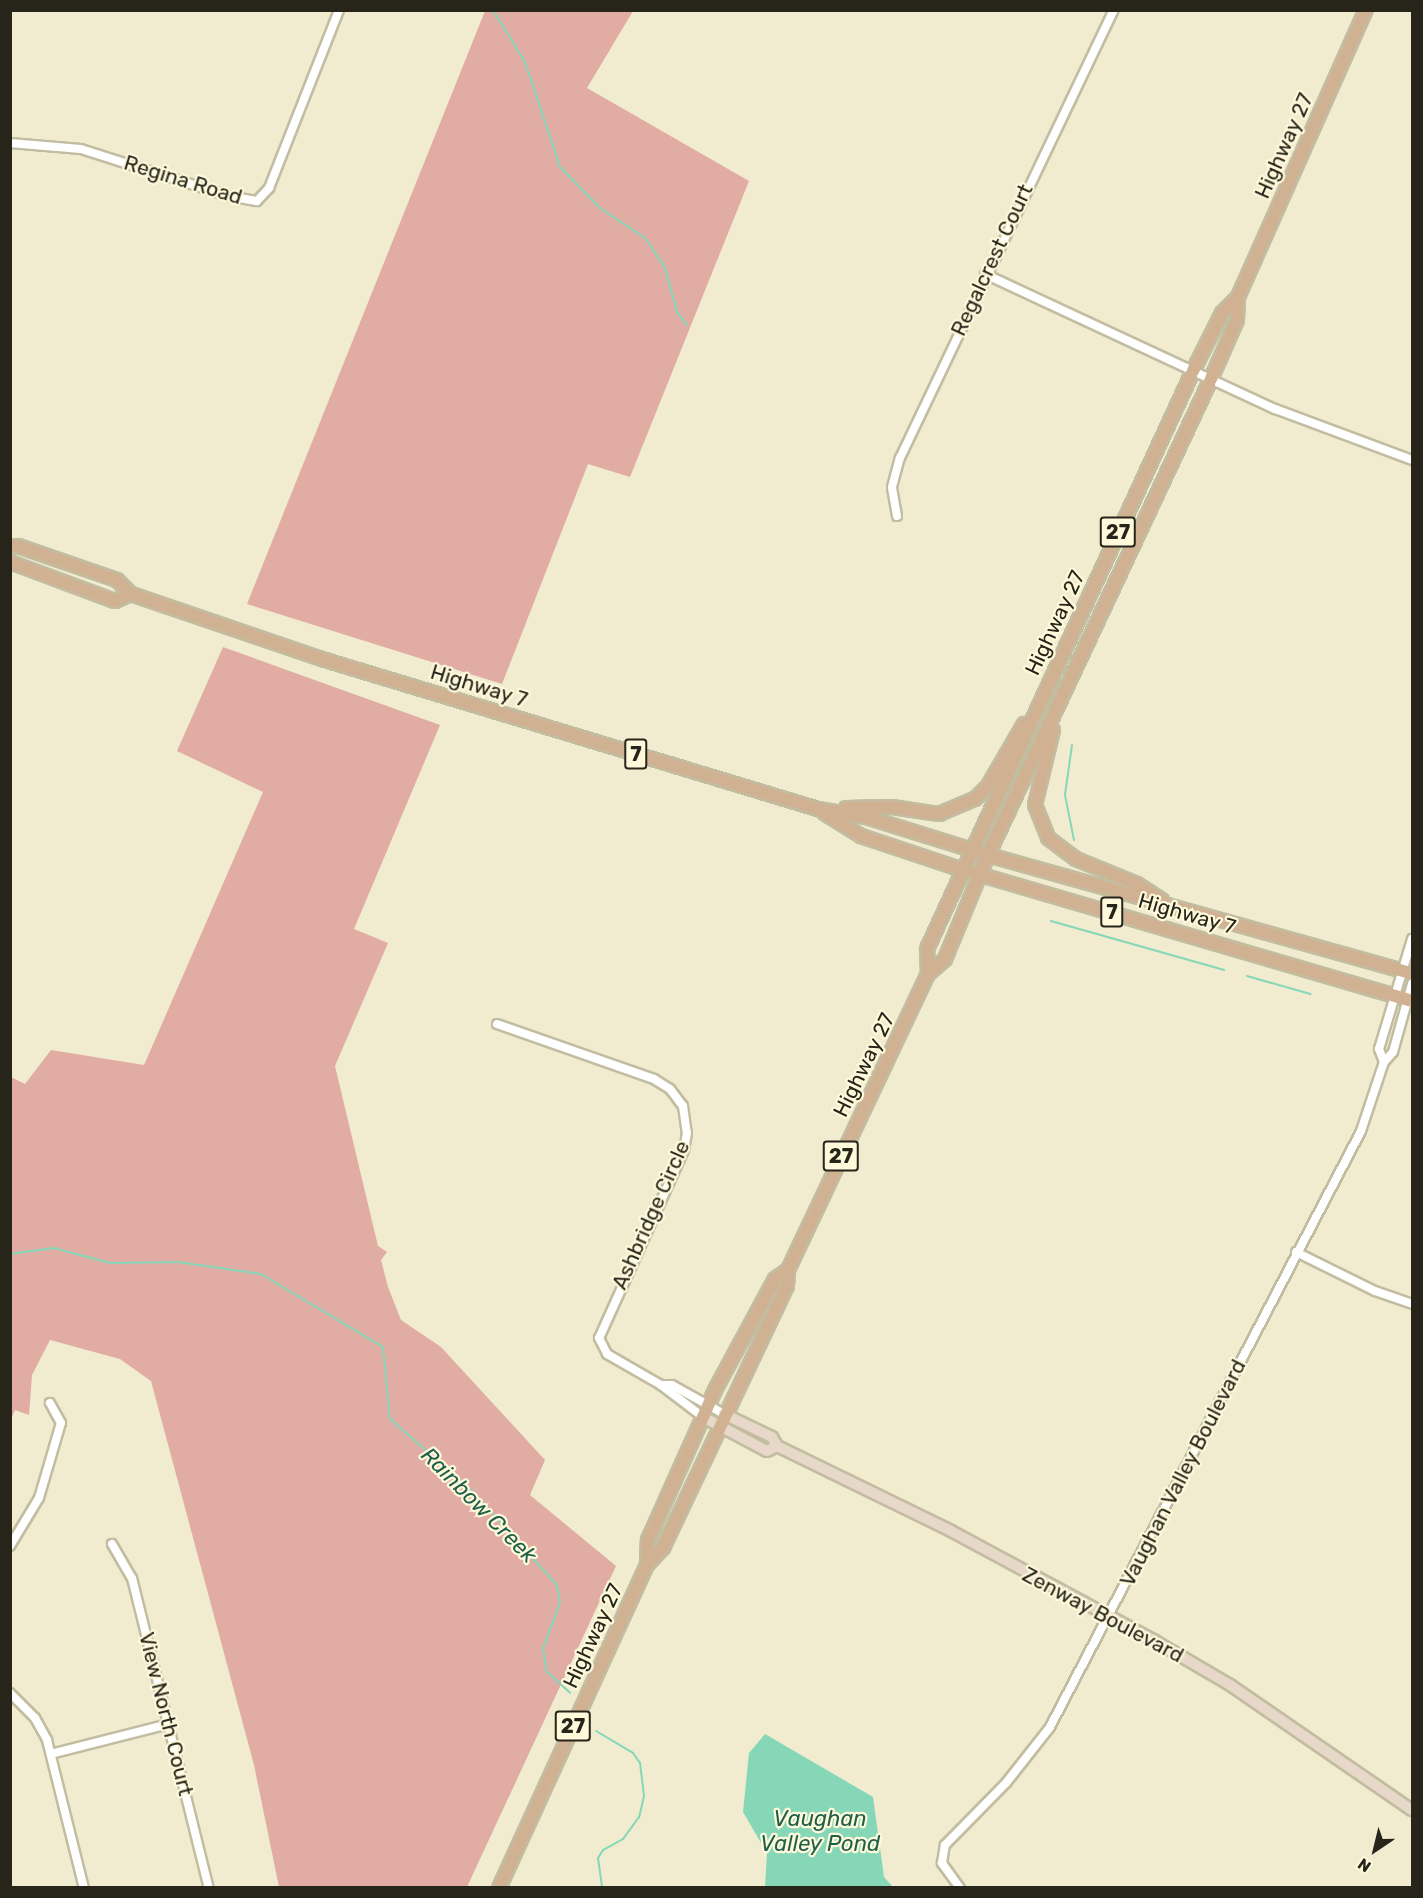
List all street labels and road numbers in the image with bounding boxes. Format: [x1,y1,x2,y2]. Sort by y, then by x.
street label: Highway 27 [1250,89,1318,203]
street label: Regina Road [121,150,245,210]
street label: Regalcrest Court [946,180,1038,340]
road number: 27 [1098,515,1138,549]
street label: Highway 27 [1020,566,1090,680]
street label: Highway 7 [427,659,531,713]
road number: 7 [624,737,648,771]
street label: Highway 7 [1135,888,1239,940]
road number: 7 [1100,895,1124,929]
street label: Highway 27 [828,1009,900,1121]
street label: Ashbridge Circle [607,1137,695,1293]
road number: 27 [822,1139,860,1173]
street label: Vaughan Valley Boulevard [1114,1355,1252,1591]
street label: Zenway Boulevard [1018,1562,1188,1668]
street label: Highway 27 [558,1579,628,1693]
street label: View North Court [133,1630,199,1798]
road number: 27 [554,1709,592,1743]

